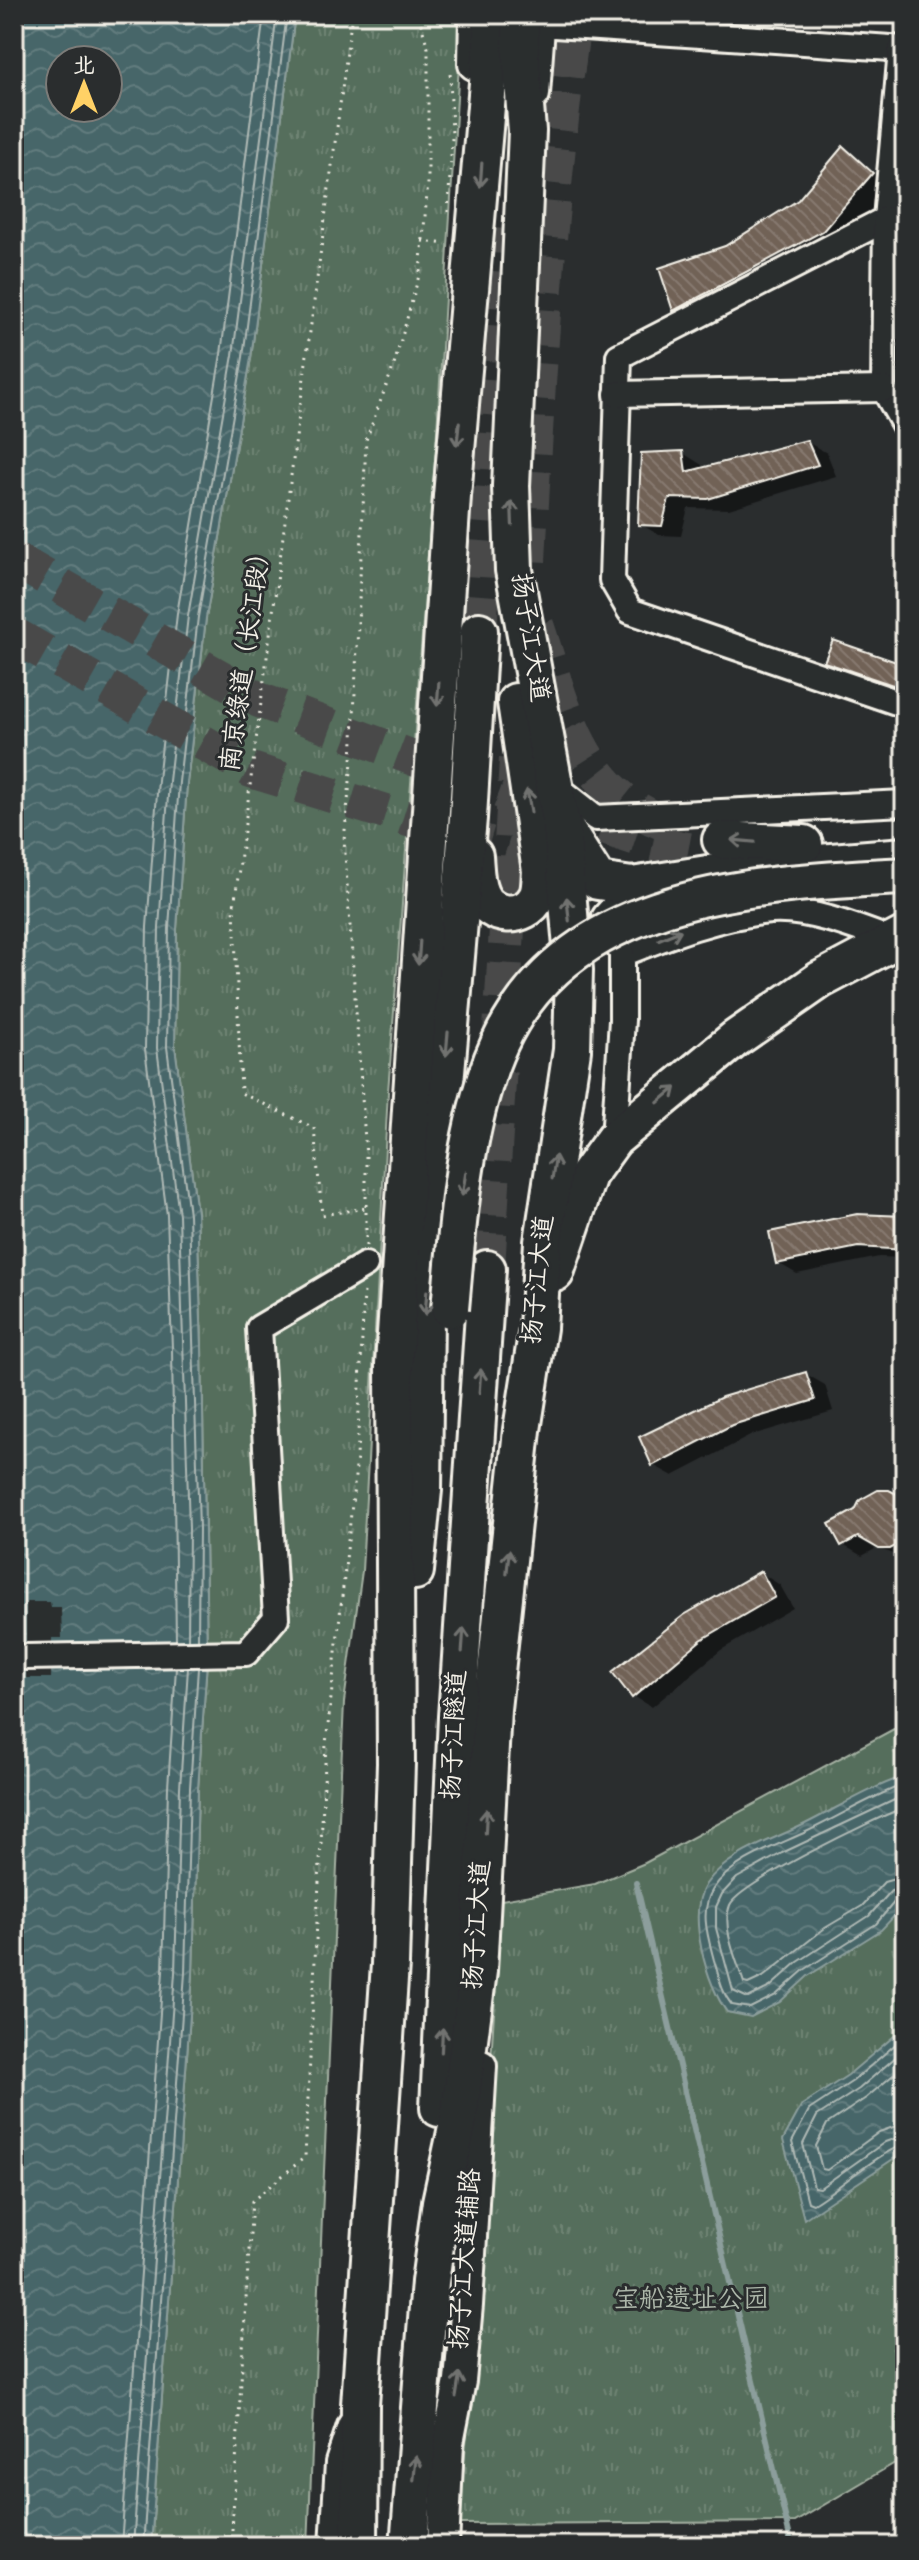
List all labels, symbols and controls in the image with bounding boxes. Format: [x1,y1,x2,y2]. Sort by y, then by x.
north arrow [44,44,124,124]
text: 北 [73,55,95,81]
one-way arrow [473,162,488,188]
one-way arrow [450,421,465,447]
one-way arrow [505,500,520,527]
street label: 南京绿道（长江段） [215,538,281,774]
street label: 扬子江大道 [502,571,553,705]
one-way arrow [430,680,445,707]
one-way arrow [521,789,536,815]
one-way arrow [730,834,757,849]
one-way arrow [560,896,575,922]
one-way arrow [657,927,682,941]
one-way arrow [411,939,426,966]
one-way arrow [439,1030,454,1057]
one-way arrow [656,1086,677,1104]
one-way arrow [547,1155,562,1180]
one-way arrow [456,1171,471,1196]
street label: 扬子江大道 [518,1214,563,1346]
one-way arrow [418,1289,433,1316]
one-way arrow [473,1368,488,1395]
one-way arrow [500,1549,515,1576]
one-way arrow [456,1627,471,1654]
street label: 扬子江隧道 [437,1669,476,1801]
one-way arrow [479,1808,494,1835]
street label: 扬子江大道 [459,1859,500,1991]
one-way arrow [435,2027,450,2054]
street label: 扬子江大道辅路 [444,2167,490,2351]
park label: 宝船遗址公园 [613,2285,769,2318]
one-way arrow [452,2373,467,2398]
one-way arrow [408,2455,423,2482]

